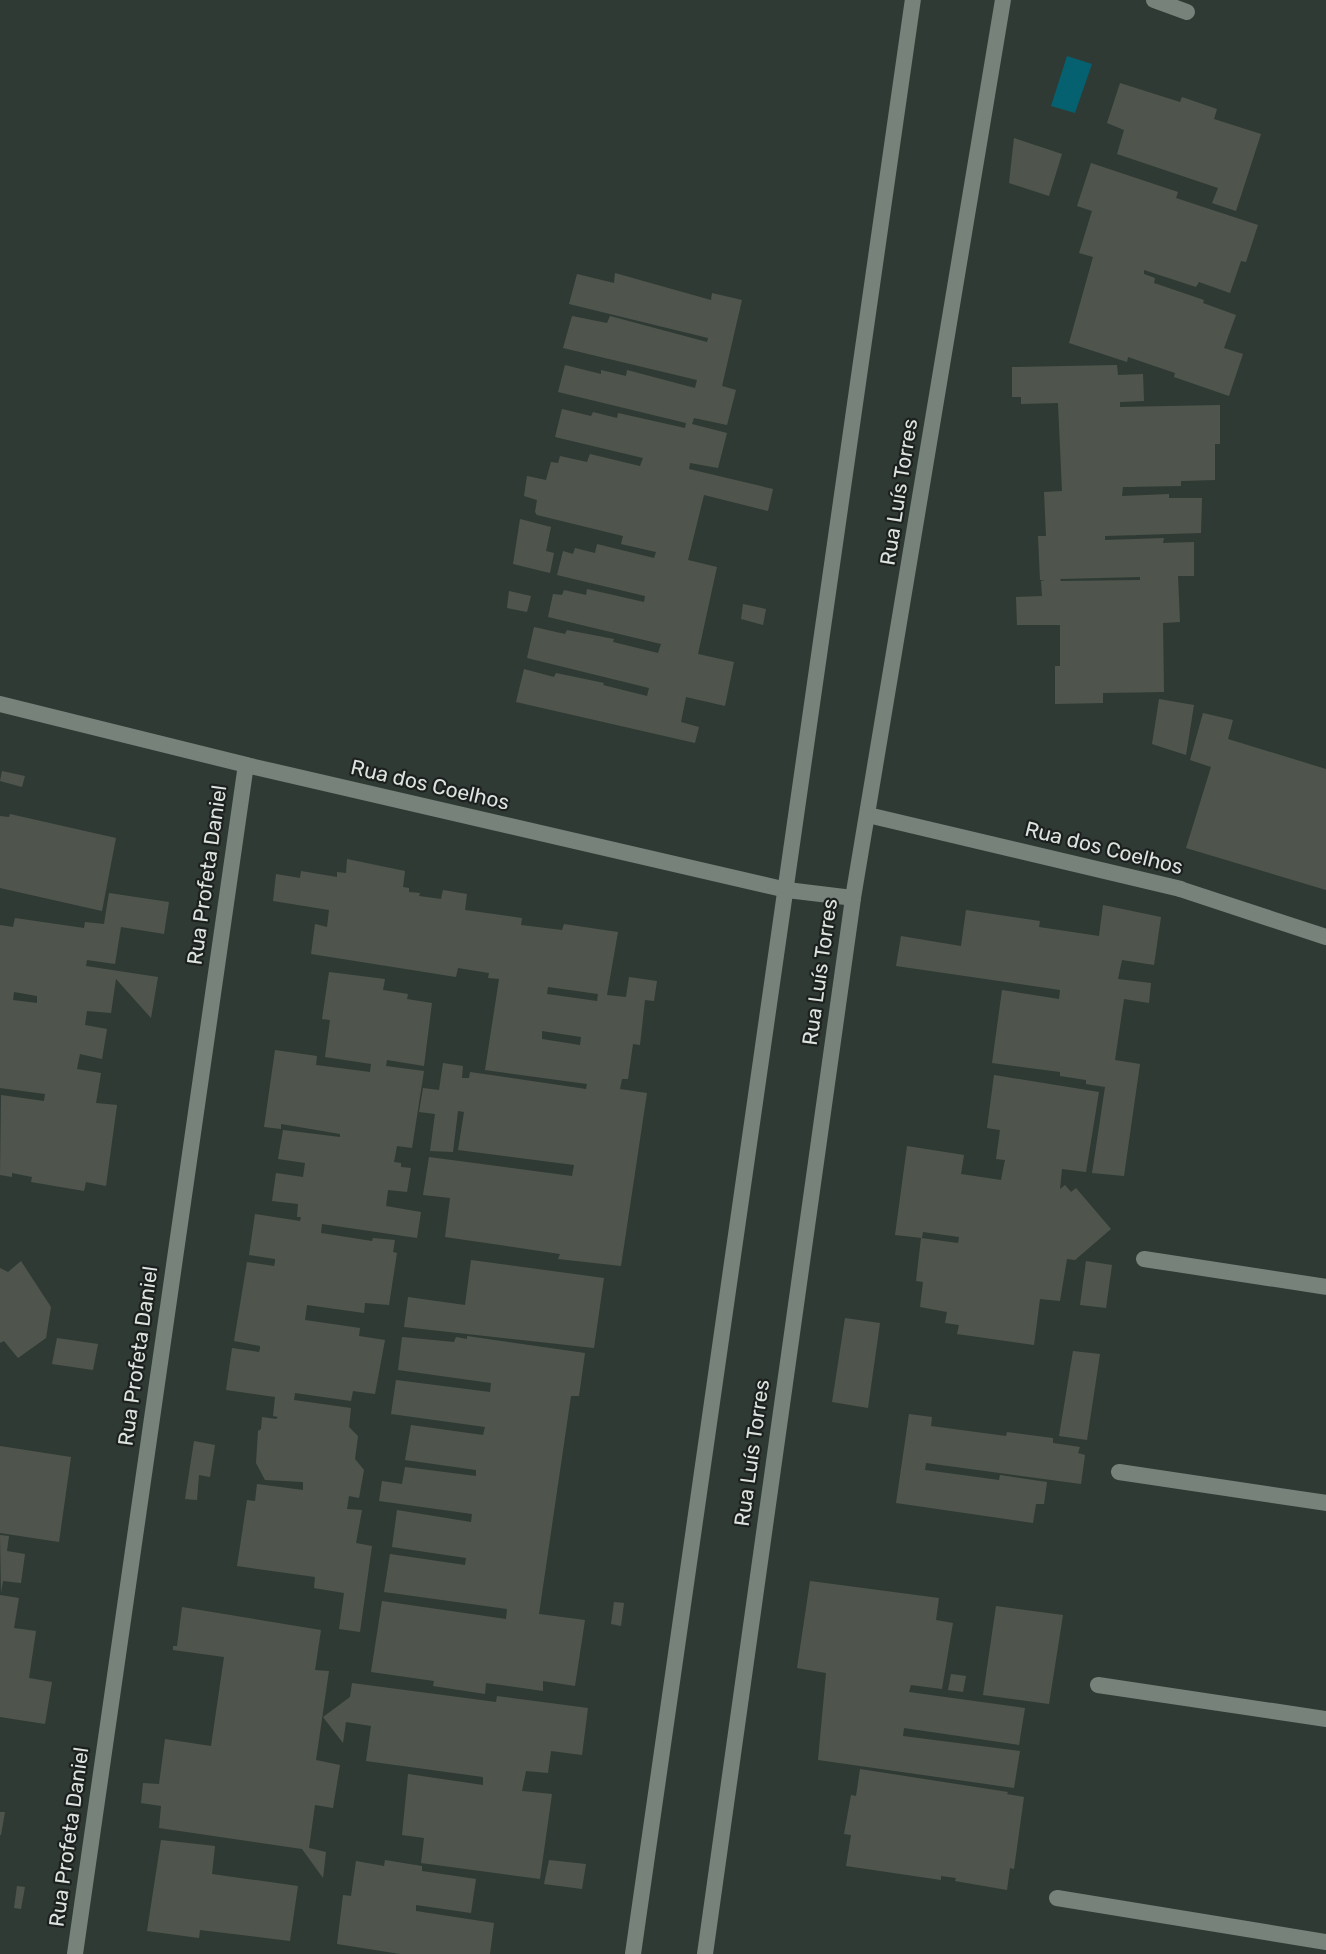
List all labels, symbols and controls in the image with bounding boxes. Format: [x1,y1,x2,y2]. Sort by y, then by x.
street label: Rua Luís Torres [875,417,923,567]
street label: Rua dos Coelhos [348,755,512,815]
street label: Rua Profeta Daniel [182,783,232,967]
street label: Rua dos Coelhos [1022,816,1186,880]
street label: Rua Luís Torres [797,897,843,1047]
street label: Rua Profeta Daniel [113,1264,163,1448]
street label: Rua Luís Torres [729,1378,775,1528]
street label: Rua Profeta Daniel [44,1745,94,1929]

